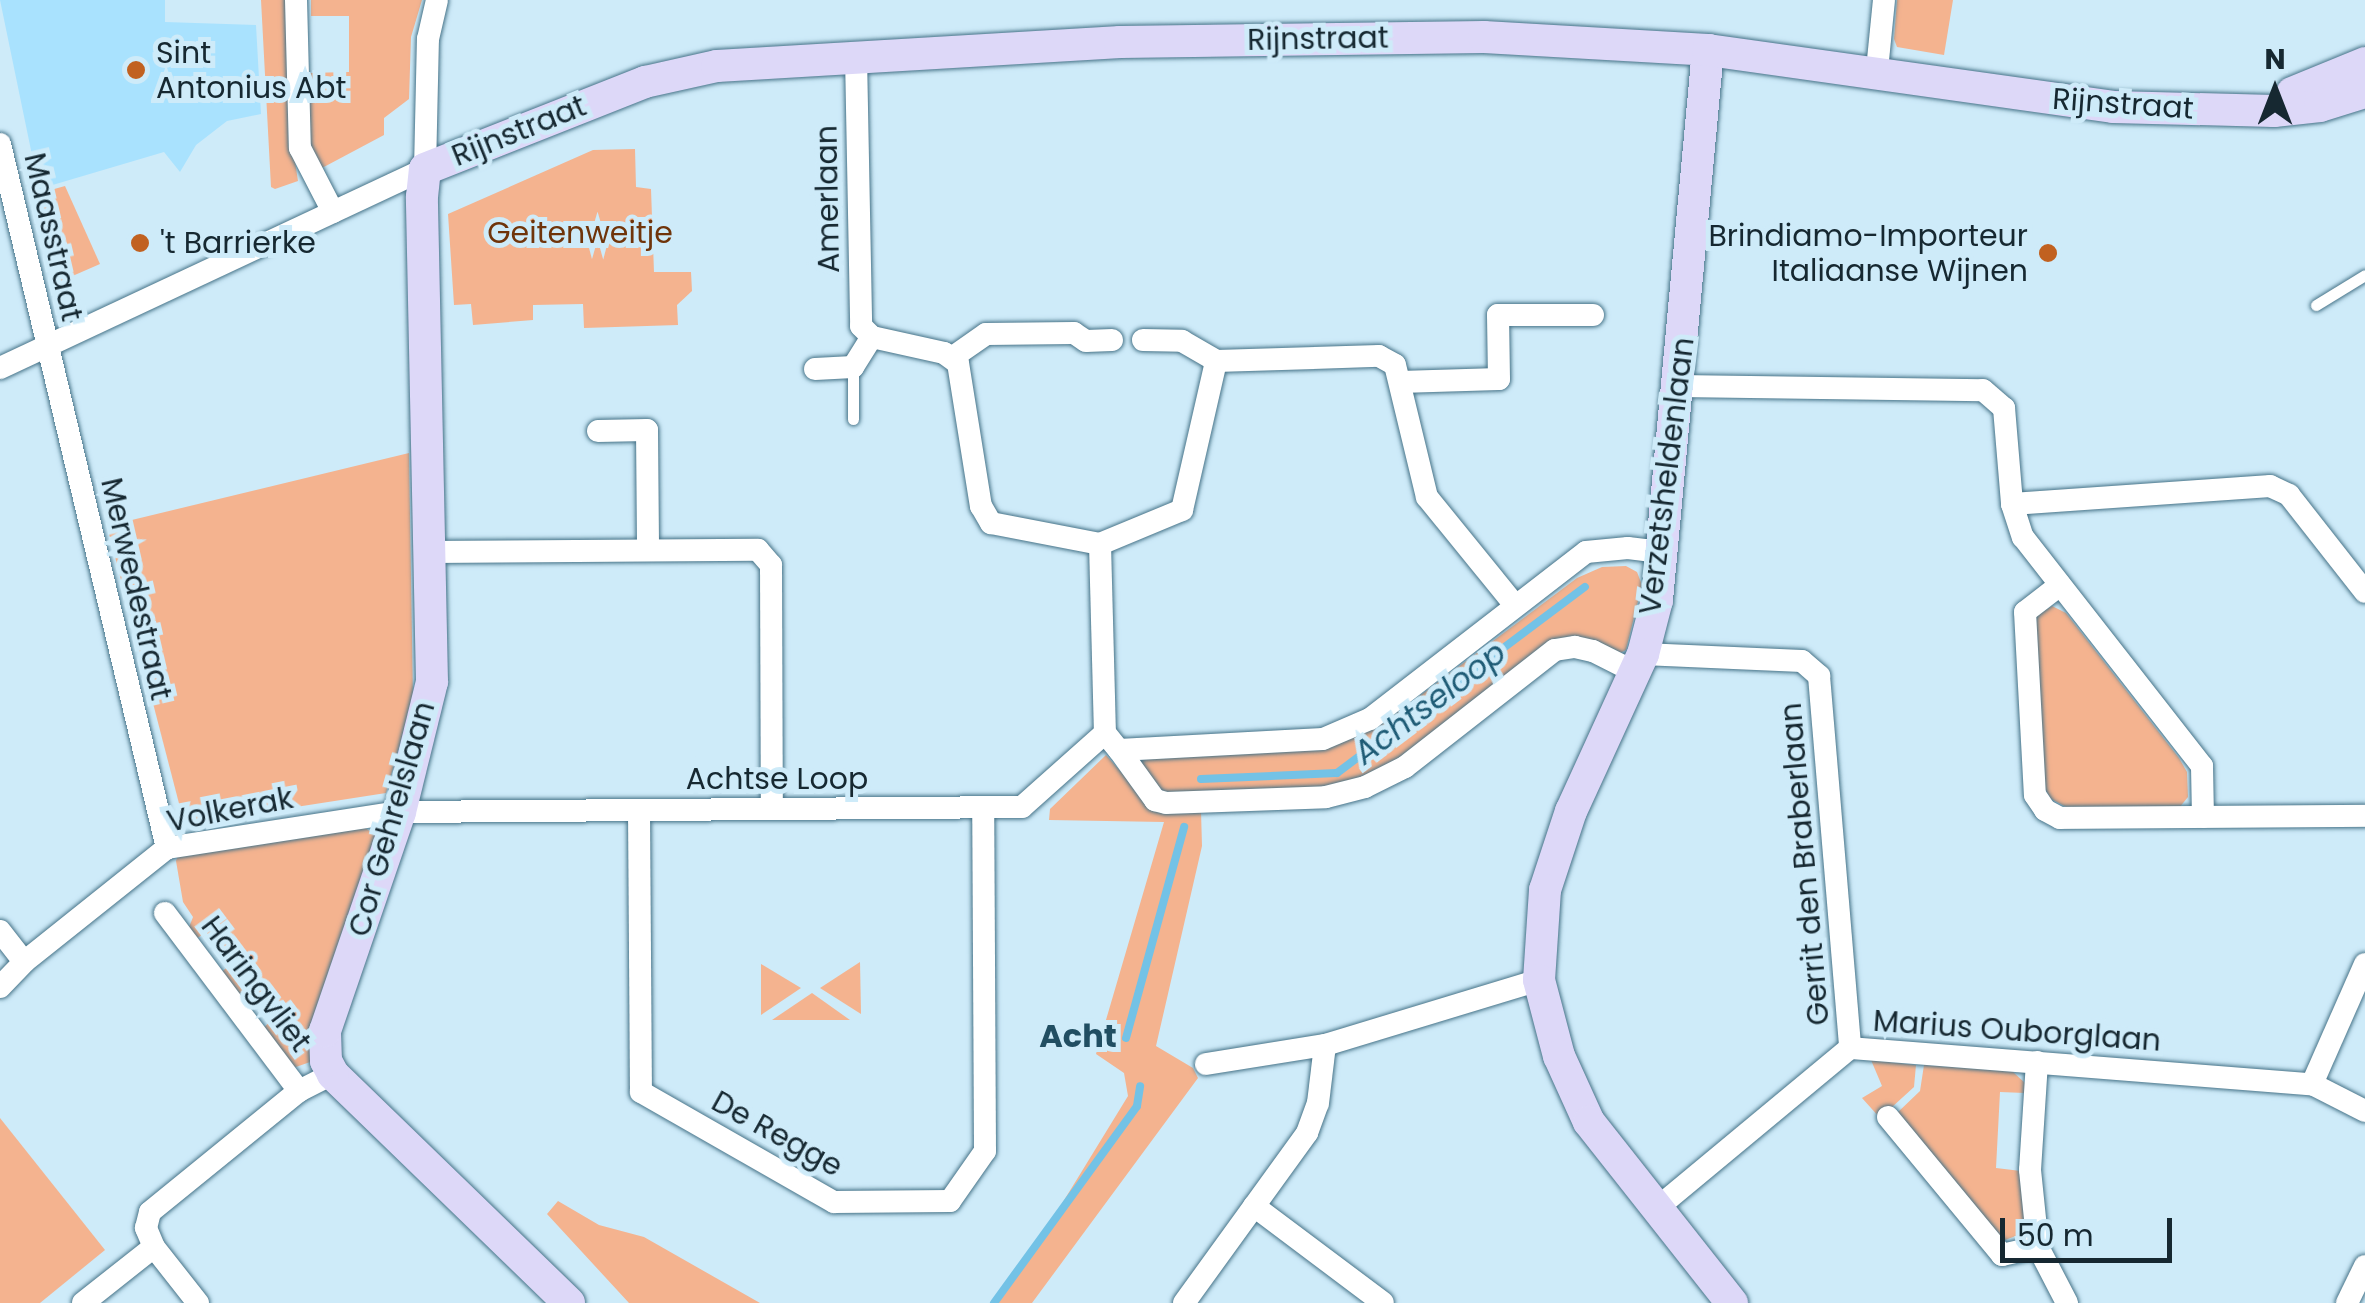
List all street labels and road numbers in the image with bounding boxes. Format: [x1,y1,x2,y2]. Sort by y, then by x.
street label: Rijnstraat [1247,20,1389,58]
street label: Rijnstraat [2051,81,2195,127]
street label: Rijnstraat [447,88,591,174]
street label: Amerlaan [809,125,847,273]
street label: Maasstraat [16,149,90,325]
street label: Verzetsheldenlaan [1632,335,1702,617]
street label: Merwedestraat [93,474,179,704]
street label: Cor Gehrelslaan [341,697,443,941]
street label: Gerrit den Braberlaan [1773,701,1837,1027]
street label: Achtse Loop [686,761,868,797]
street label: Volkerak [164,780,296,840]
street label: Haringvliet [193,909,319,1059]
street label: Marius Ouborglaan [1872,1003,2162,1059]
street label: De Regge [705,1083,849,1185]

